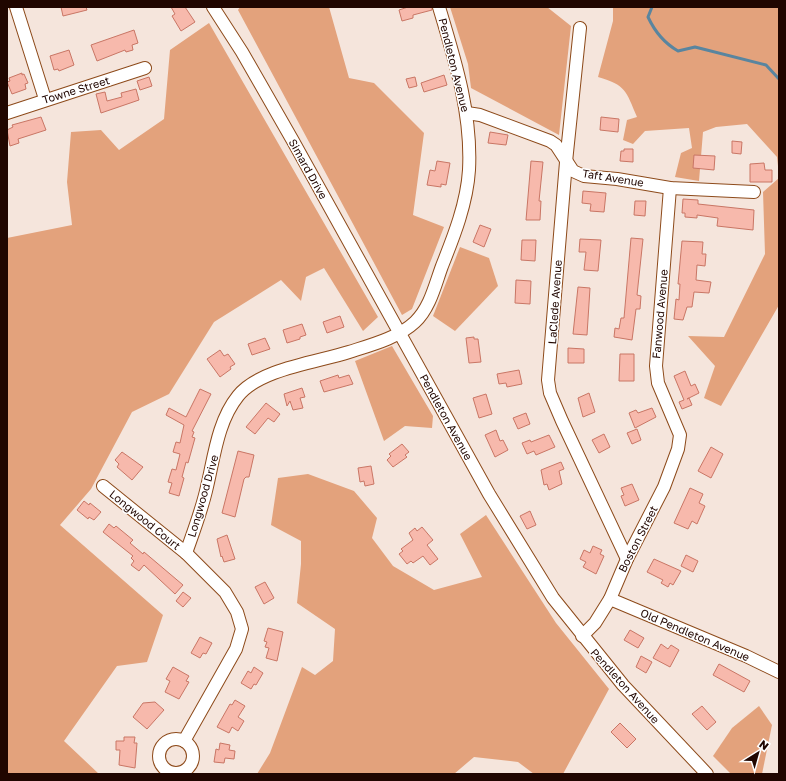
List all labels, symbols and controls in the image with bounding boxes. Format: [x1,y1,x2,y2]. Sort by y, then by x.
street label: Pendleton Avenue [437,17,472,113]
street label: Towne Street [41,73,111,106]
street label: Simard Drive [287,136,330,201]
street label: Taft Avenue [581,166,645,189]
street label: LaClede Avenue [545,259,564,345]
street label: Fanwood Avenue [649,269,670,359]
street label: Pendleton Avenue [417,372,475,462]
street label: Longwood Drive [185,453,220,539]
street label: Longwood Court [107,487,183,552]
street label: Boston Street [615,503,660,574]
street label: Old Pendleton Avenue [639,606,752,663]
street label: Pendleton Avenue [588,646,662,726]
north arrow [738,733,778,773]
text: N [757,737,772,752]

